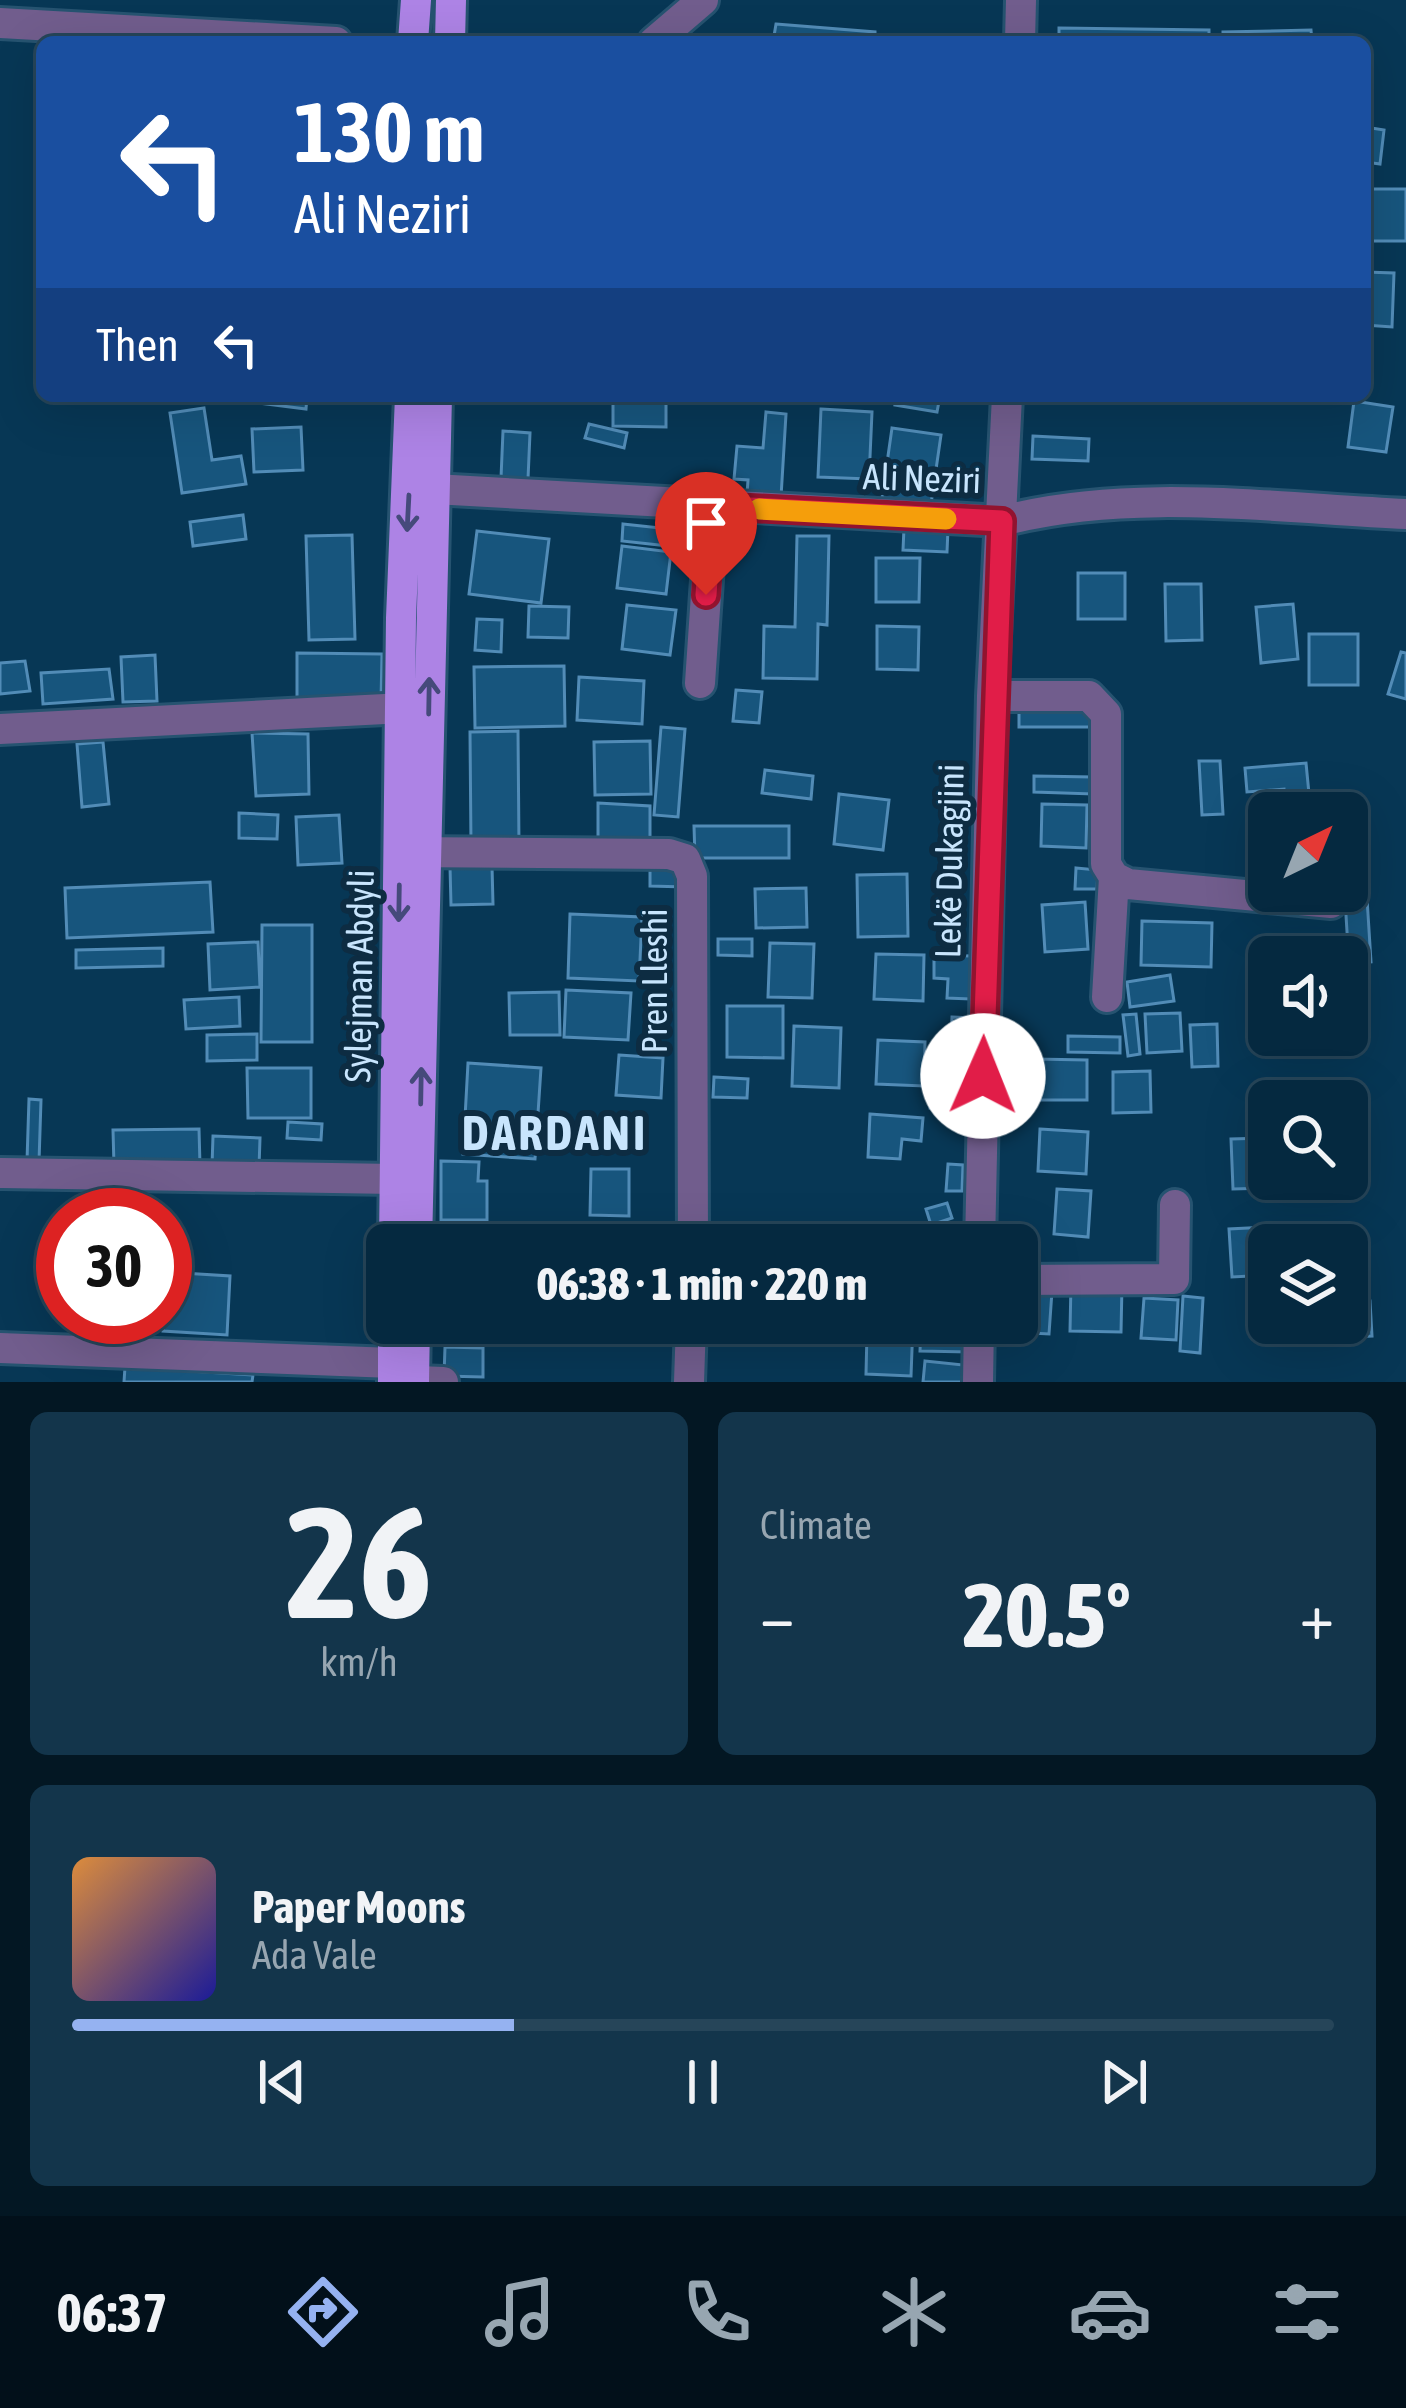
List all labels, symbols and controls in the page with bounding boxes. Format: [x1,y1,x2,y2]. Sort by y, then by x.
icon: left [96,84,252,240]
text: 130 m [294,84,484,180]
text: Ali Neziri [294,183,471,244]
icon: left [203,312,269,378]
text: Then [96,319,179,371]
street label: Ali Neziri [862,455,982,501]
pin [655,472,757,595]
icon: arrive [673,490,739,556]
one-way arrow [396,493,419,532]
one-way arrow [418,677,441,716]
street label: Lekë Dukagjini [926,763,972,959]
north arrow [1248,792,1368,912]
map controls [1248,792,1368,1344]
street label: Sylejman Abdyli [336,869,382,1083]
one-way arrow [388,883,410,922]
street label: Pren Lleshi [633,909,675,1053]
button: sound [1248,936,1368,1056]
position arrow [920,1013,1046,1139]
one-way arrow [409,1067,432,1106]
button: search [1248,1080,1368,1200]
district label: DARDANI [462,1105,648,1160]
speed limit sign: 30 [36,1188,192,1344]
button: layers [1248,1224,1368,1344]
text: 06:38 · 1 min · 220 m [537,1258,867,1310]
text: 26 [286,1472,432,1651]
text: Climate [760,1503,872,1547]
text: 20.5° [963,1563,1131,1666]
text: − [760,1577,794,1653]
text: + [1300,1577,1334,1653]
text: km/h [320,1640,398,1684]
text: Paper Moons [252,1881,465,1933]
text: Ada Vale [252,1933,377,1977]
icon: previous [249,2049,315,2115]
icon: pause [670,2049,736,2115]
icon: next [1091,2049,1157,2115]
icon: directions [281,2270,365,2354]
icon: music [478,2270,562,2354]
icon: phone [675,2270,759,2354]
icon: climate [872,2270,956,2354]
icon: car [1068,2270,1152,2354]
icon: filters [1265,2270,1349,2354]
text: 06:37 [56,2282,168,2343]

